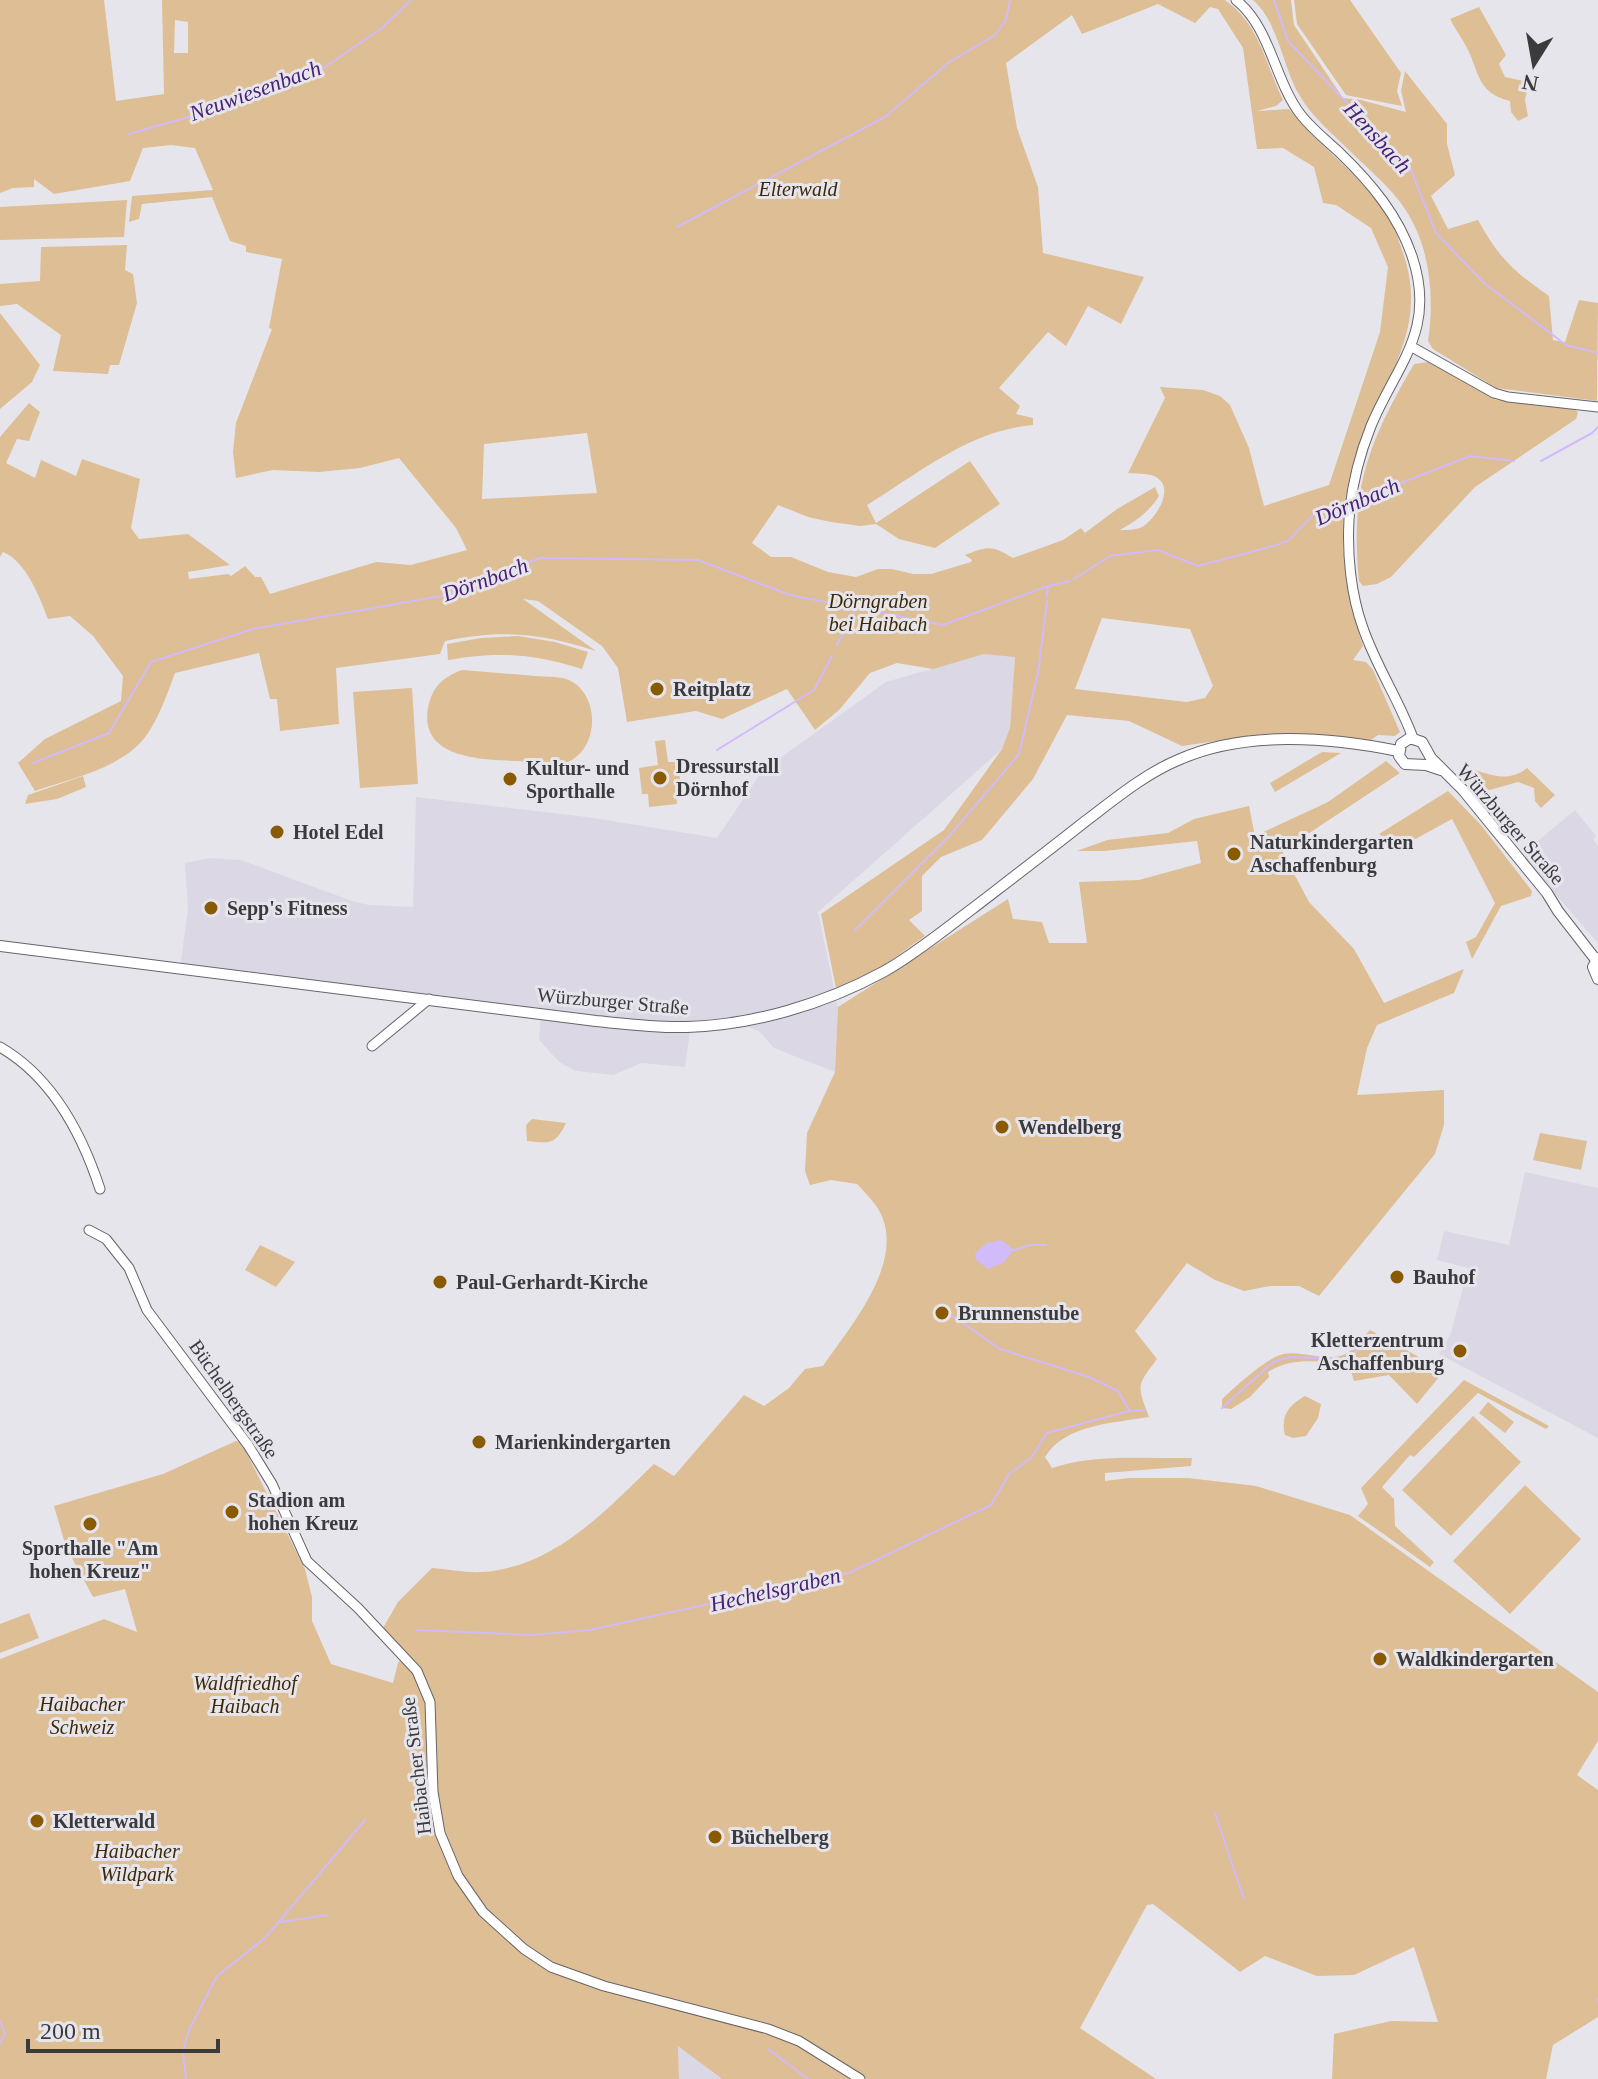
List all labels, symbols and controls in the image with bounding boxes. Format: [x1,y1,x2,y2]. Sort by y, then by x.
north arrow [1494,24,1574,104]
water label: Neuwiesenbach [185,55,324,126]
text: N [1520,69,1540,97]
water label: Hensbach [1338,96,1416,178]
park label: Elterwald [758,178,838,200]
water label: Dörnbach [1310,473,1403,531]
water label: Dörnbach [438,552,531,607]
park label: Dörngraben bei Haibach [828,590,927,635]
place label: Reitplatz [673,678,751,701]
marker: Reitplatz [648,680,666,698]
place label: Dressurstall Dörnhof [676,755,779,800]
place label: Kultur- und Sporthalle [526,757,629,803]
street label: Würzburger Straße [1452,759,1569,889]
marker: Dressurstall Dörnhof [651,769,669,787]
marker: Kultur- und Sporthalle [501,770,519,788]
place label: Hotel Edel [293,821,384,843]
marker: Hotel Edel [268,823,286,841]
place label: Naturkindergarten Aschaffenburg [1250,831,1413,877]
marker: Naturkindergarten Aschaffenburg [1225,845,1243,863]
place label: Sepp's Fitness [227,897,348,920]
marker: Sepp's Fitness [202,899,220,917]
street label: Würzburger Straße [536,983,690,1020]
place label: Wendelberg [1018,1116,1121,1139]
marker: Wendelberg [993,1118,1011,1136]
place label: Bauhof [1413,1266,1476,1288]
marker: Bauhof [1388,1268,1406,1286]
place label: Paul-Gerhardt-Kirche [456,1271,648,1293]
marker: Paul-Gerhardt-Kirche [431,1273,449,1291]
place label: Brunnenstube [958,1302,1079,1324]
marker: Brunnenstube [933,1304,951,1322]
place label: Kletterzentrum Aschaffenburg [1311,1329,1444,1375]
street label: Büchelbergstraße [184,1336,283,1463]
marker: Kletterzentrum Aschaffenburg [1451,1342,1469,1360]
place label: Marienkindergarten [495,1431,671,1454]
marker: Marienkindergarten [470,1433,488,1451]
place label: Stadion am hohen Kreuz [248,1489,358,1534]
marker: Stadion am hohen Kreuz [223,1503,241,1521]
marker: Sporthalle "Am hohen Kreuz" [81,1515,99,1533]
place label: Sporthalle "Am hohen Kreuz" [22,1537,158,1582]
water label: Hechelsgraben [706,1562,843,1617]
place label: Waldkindergarten [1396,1648,1554,1671]
marker: Waldkindergarten [1371,1650,1389,1668]
park label: Waldfriedhof Haibach [193,1672,299,1717]
park label: Haibacher Schweiz [38,1693,125,1738]
street label: Haibacher Straße [397,1696,435,1836]
place label: Kletterwald [53,1810,155,1832]
marker: Kletterwald [28,1812,46,1830]
place label: Büchelberg [731,1826,829,1849]
marker: Büchelberg [706,1828,724,1846]
park label: Haibacher Wildpark [93,1840,180,1886]
scale bar [28,2003,218,2053]
text: 200 m [40,2018,101,2044]

